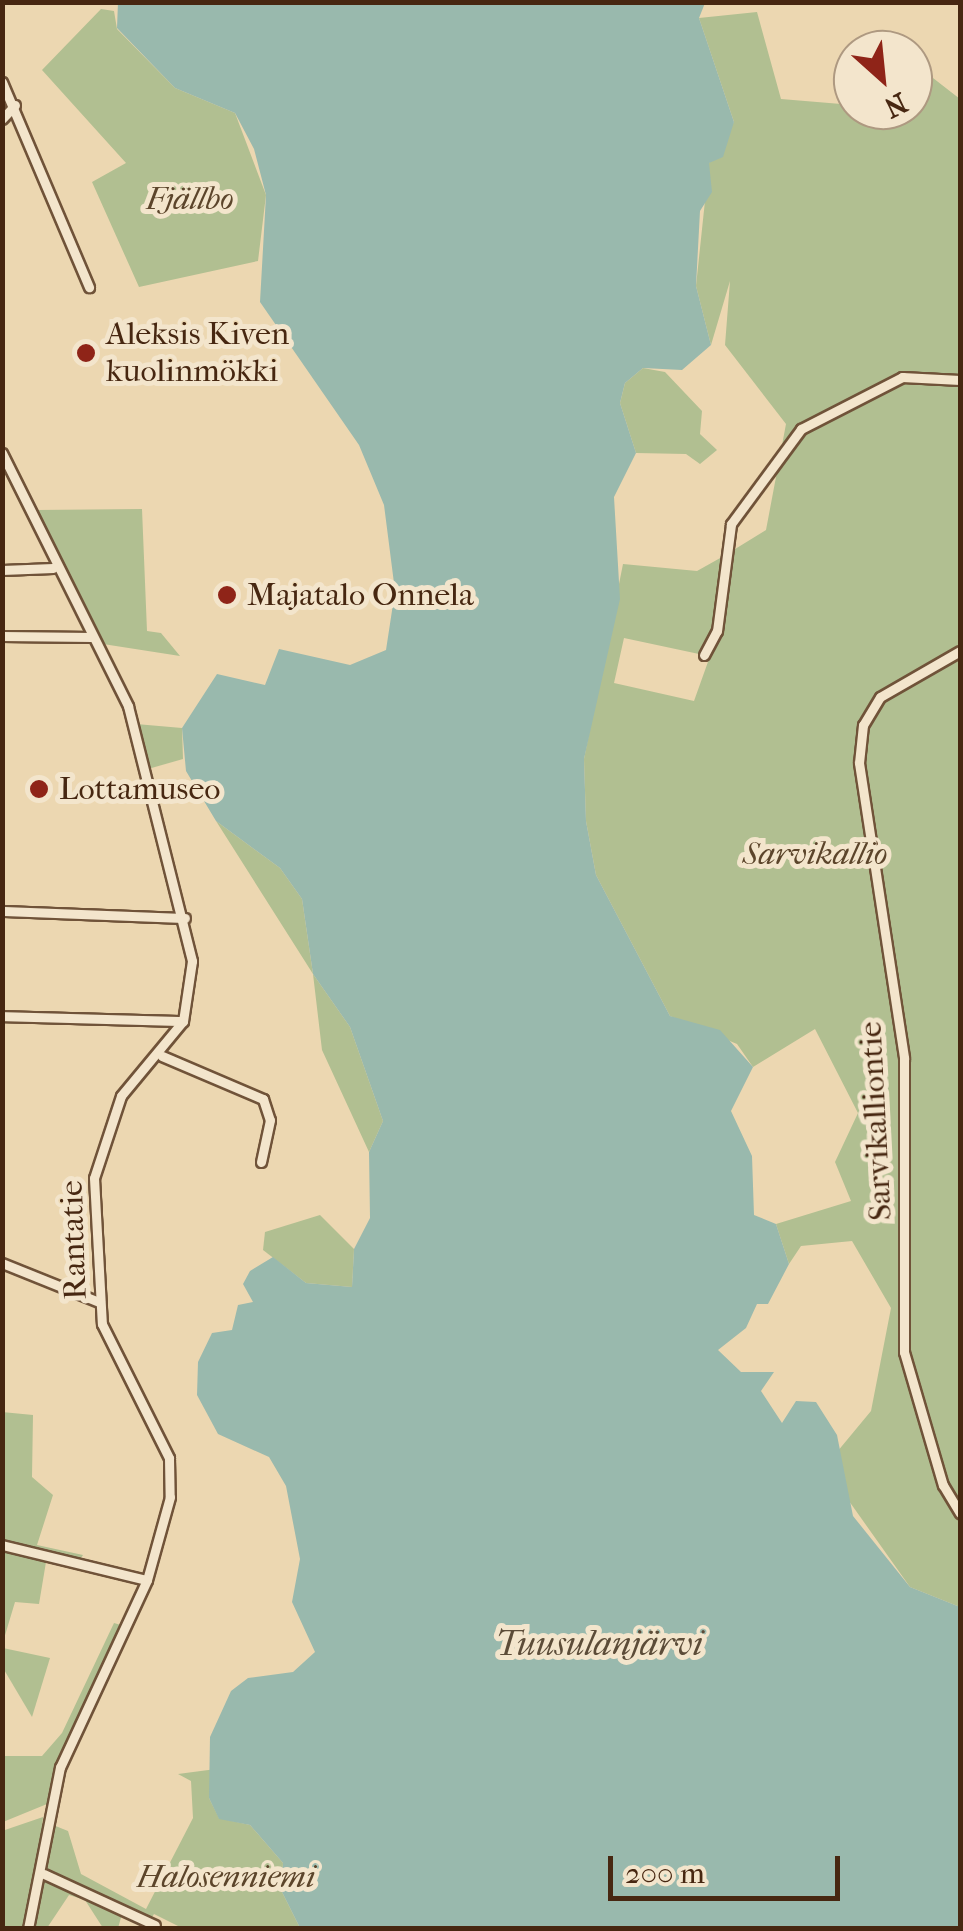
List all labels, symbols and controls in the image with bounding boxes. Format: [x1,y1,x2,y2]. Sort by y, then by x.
north arrow [833,30,933,130]
text: N [879,86,913,125]
park label: Fjällbo [146,180,234,218]
place label: Aleksis Kiven kuolinmökki [106,316,289,391]
marker: Aleksis Kiven kuolinmökki [75,342,97,364]
place label: Majatalo Onnela [247,576,474,614]
marker: Majatalo Onnela [216,584,238,606]
place label: Lottamuseo [59,770,220,808]
marker: Lottamuseo [28,778,50,800]
park label: Sarvikallio [742,835,888,873]
street label: Sarvikalliontie [852,1020,900,1222]
street label: Rantatie [53,1180,95,1300]
water label: Tuusulanjärvi [495,1623,703,1665]
scale bar [613,1836,846,1898]
text: 200 m [625,1856,705,1891]
park label: Halosenniemi [137,1858,315,1896]

